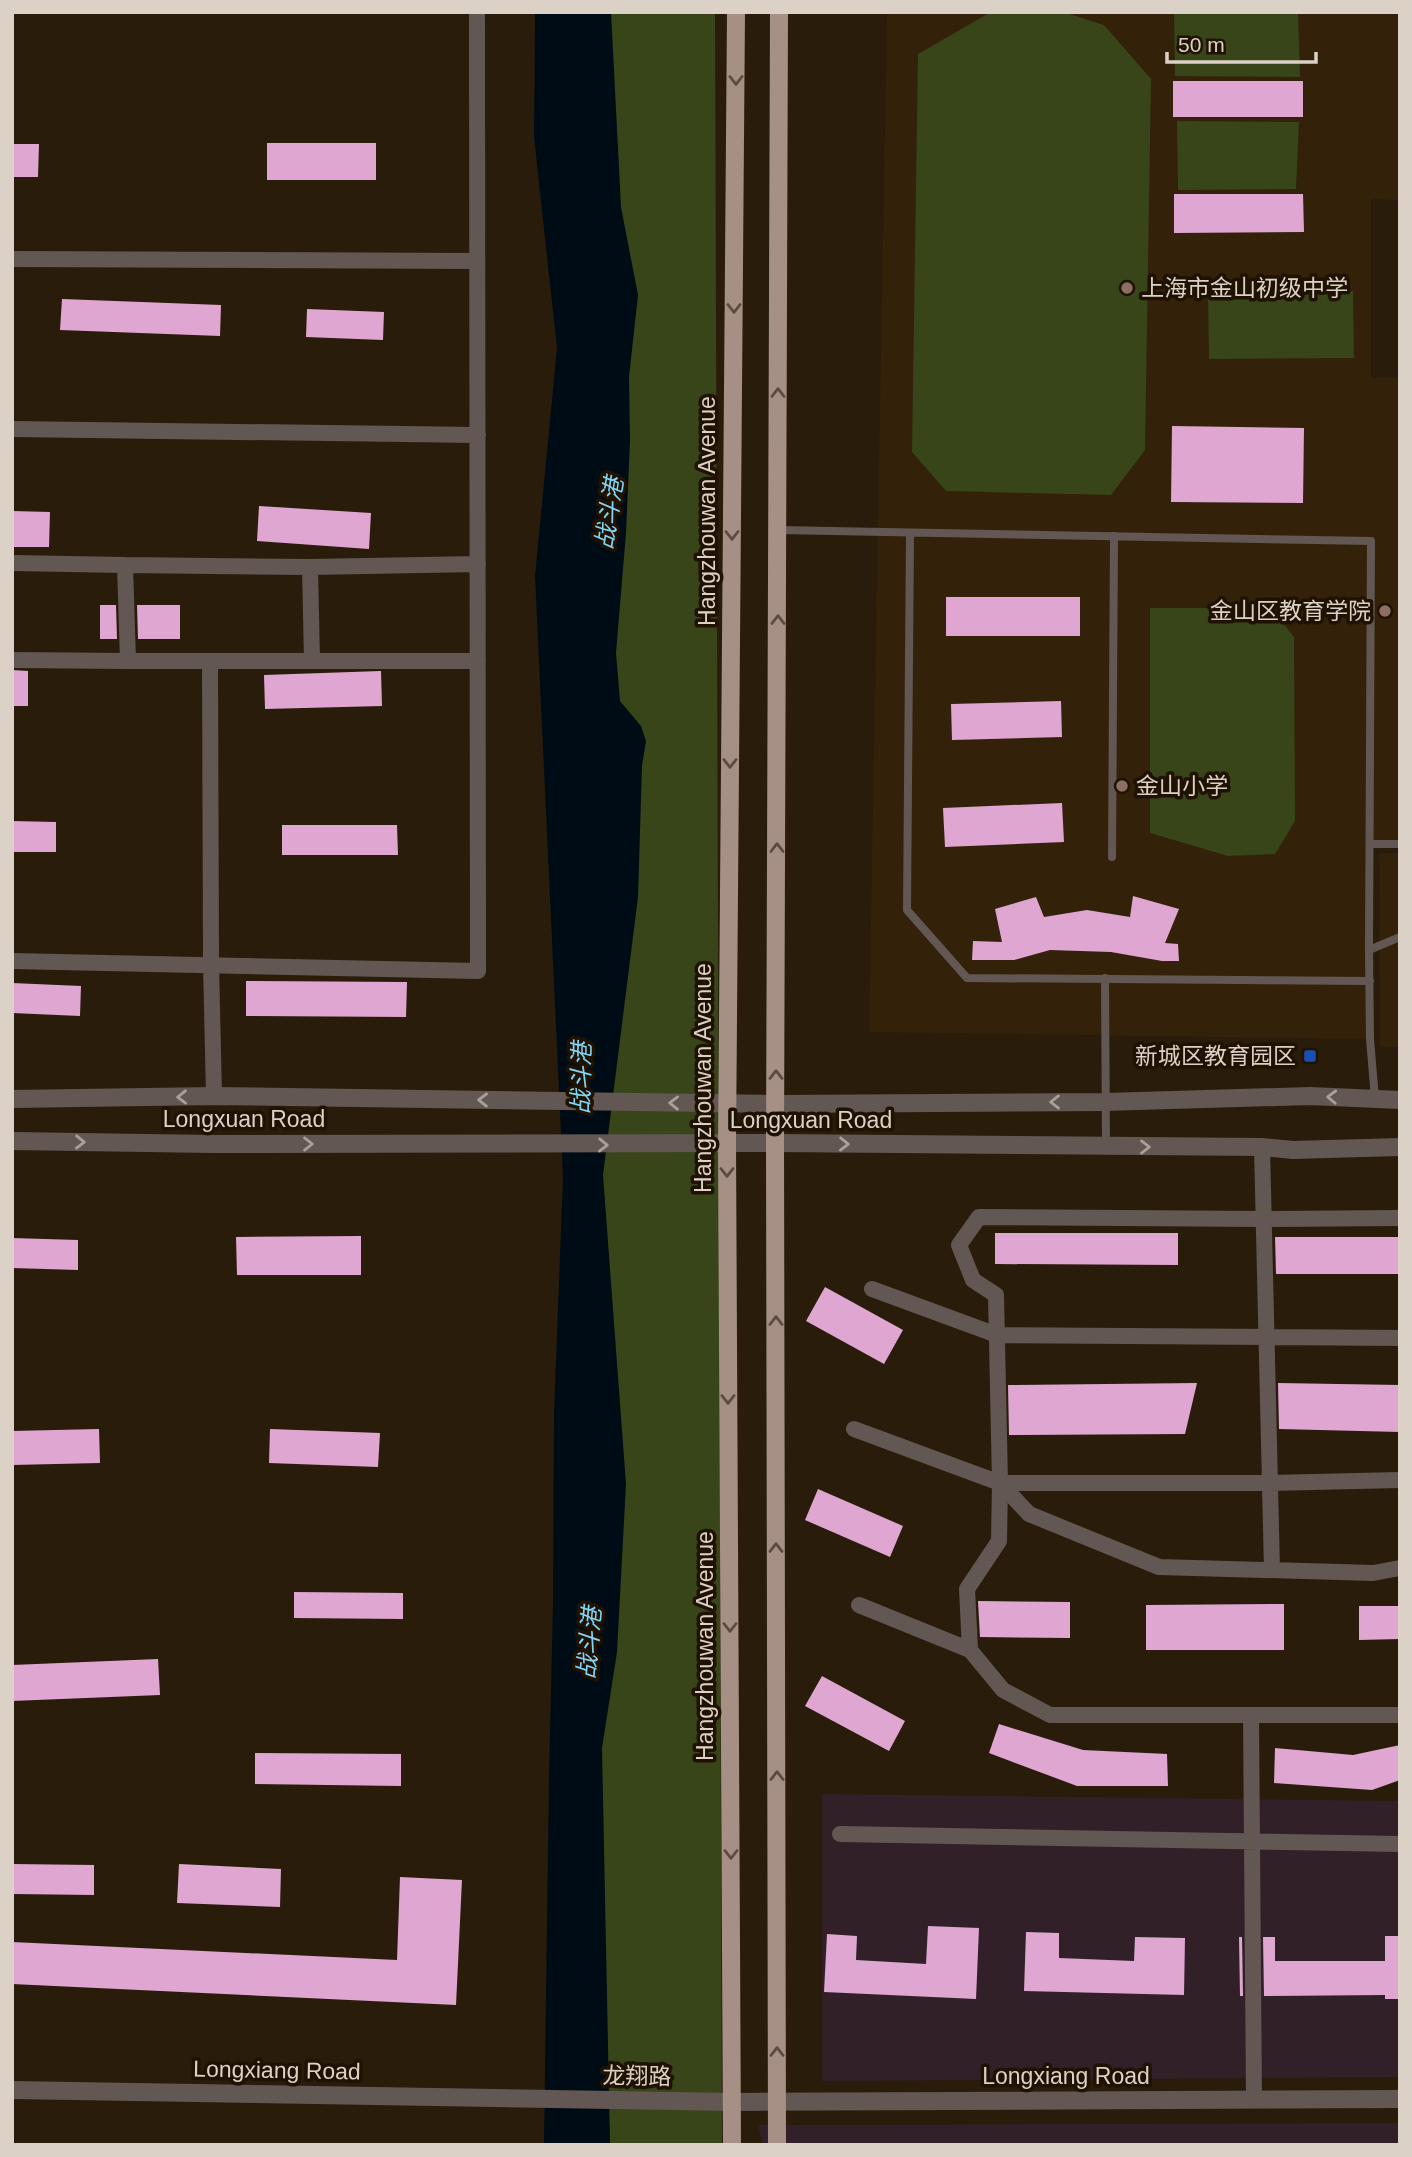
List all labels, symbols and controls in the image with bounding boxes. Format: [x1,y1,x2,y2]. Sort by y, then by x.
scale bar [1167,21,1316,65]
text: 50 m [1178,33,1225,56]
one-way arrow [728,75,743,86]
place label: 上海市金山初级中学 [1141,275,1348,301]
marker: 上海市金山初级中学 [1119,280,1135,296]
one-way arrow [726,303,742,314]
one-way arrow [770,387,786,397]
street label: Hangzhouwan Avenue [694,396,720,626]
water label: 战斗港 [590,472,628,551]
one-way arrow [724,531,740,541]
place label: 金山区教育学院 [1210,598,1371,624]
marker: 金山区教育学院 [1377,603,1393,619]
one-way arrow [770,614,786,625]
one-way arrow [722,758,738,769]
place label: 金山小学 [1136,773,1228,799]
marker: 金山小学 [1114,778,1130,794]
one-way arrow [769,842,785,852]
street label: Hangzhouwan Avenue [690,963,716,1193]
water label: 战斗港 [567,1039,595,1114]
place label: 新城区教育园区 [1135,1043,1296,1069]
marker: 新城区教育园区 [1302,1048,1318,1064]
one-way arrow [768,1069,784,1080]
one-way arrow [176,1089,187,1105]
one-way arrow [1326,1090,1337,1105]
one-way arrow [477,1092,488,1108]
one-way arrow [1049,1094,1060,1110]
one-way arrow [668,1095,679,1110]
street label: Longxuan Road [163,1106,325,1132]
street label: Longxuan Road [730,1107,892,1133]
one-way arrow [75,1135,86,1150]
one-way arrow [303,1136,314,1152]
one-way arrow [839,1136,849,1152]
one-way arrow [598,1137,609,1152]
one-way arrow [1140,1139,1150,1155]
one-way arrow [719,1167,735,1177]
one-way arrow [768,1315,784,1325]
one-way arrow [720,1394,736,1405]
street label: Hangzhouwan Avenue [692,1531,718,1761]
one-way arrow [768,1542,784,1553]
water label: 战斗港 [572,1603,606,1680]
one-way arrow [722,1622,738,1632]
one-way arrow [769,1770,785,1780]
one-way arrow [723,1849,739,1860]
one-way arrow [769,2046,785,2057]
street label: Longxiang Road [193,2056,361,2084]
street label: 龙翔路 [602,2062,672,2090]
street label: Longxiang Road [982,2063,1150,2089]

